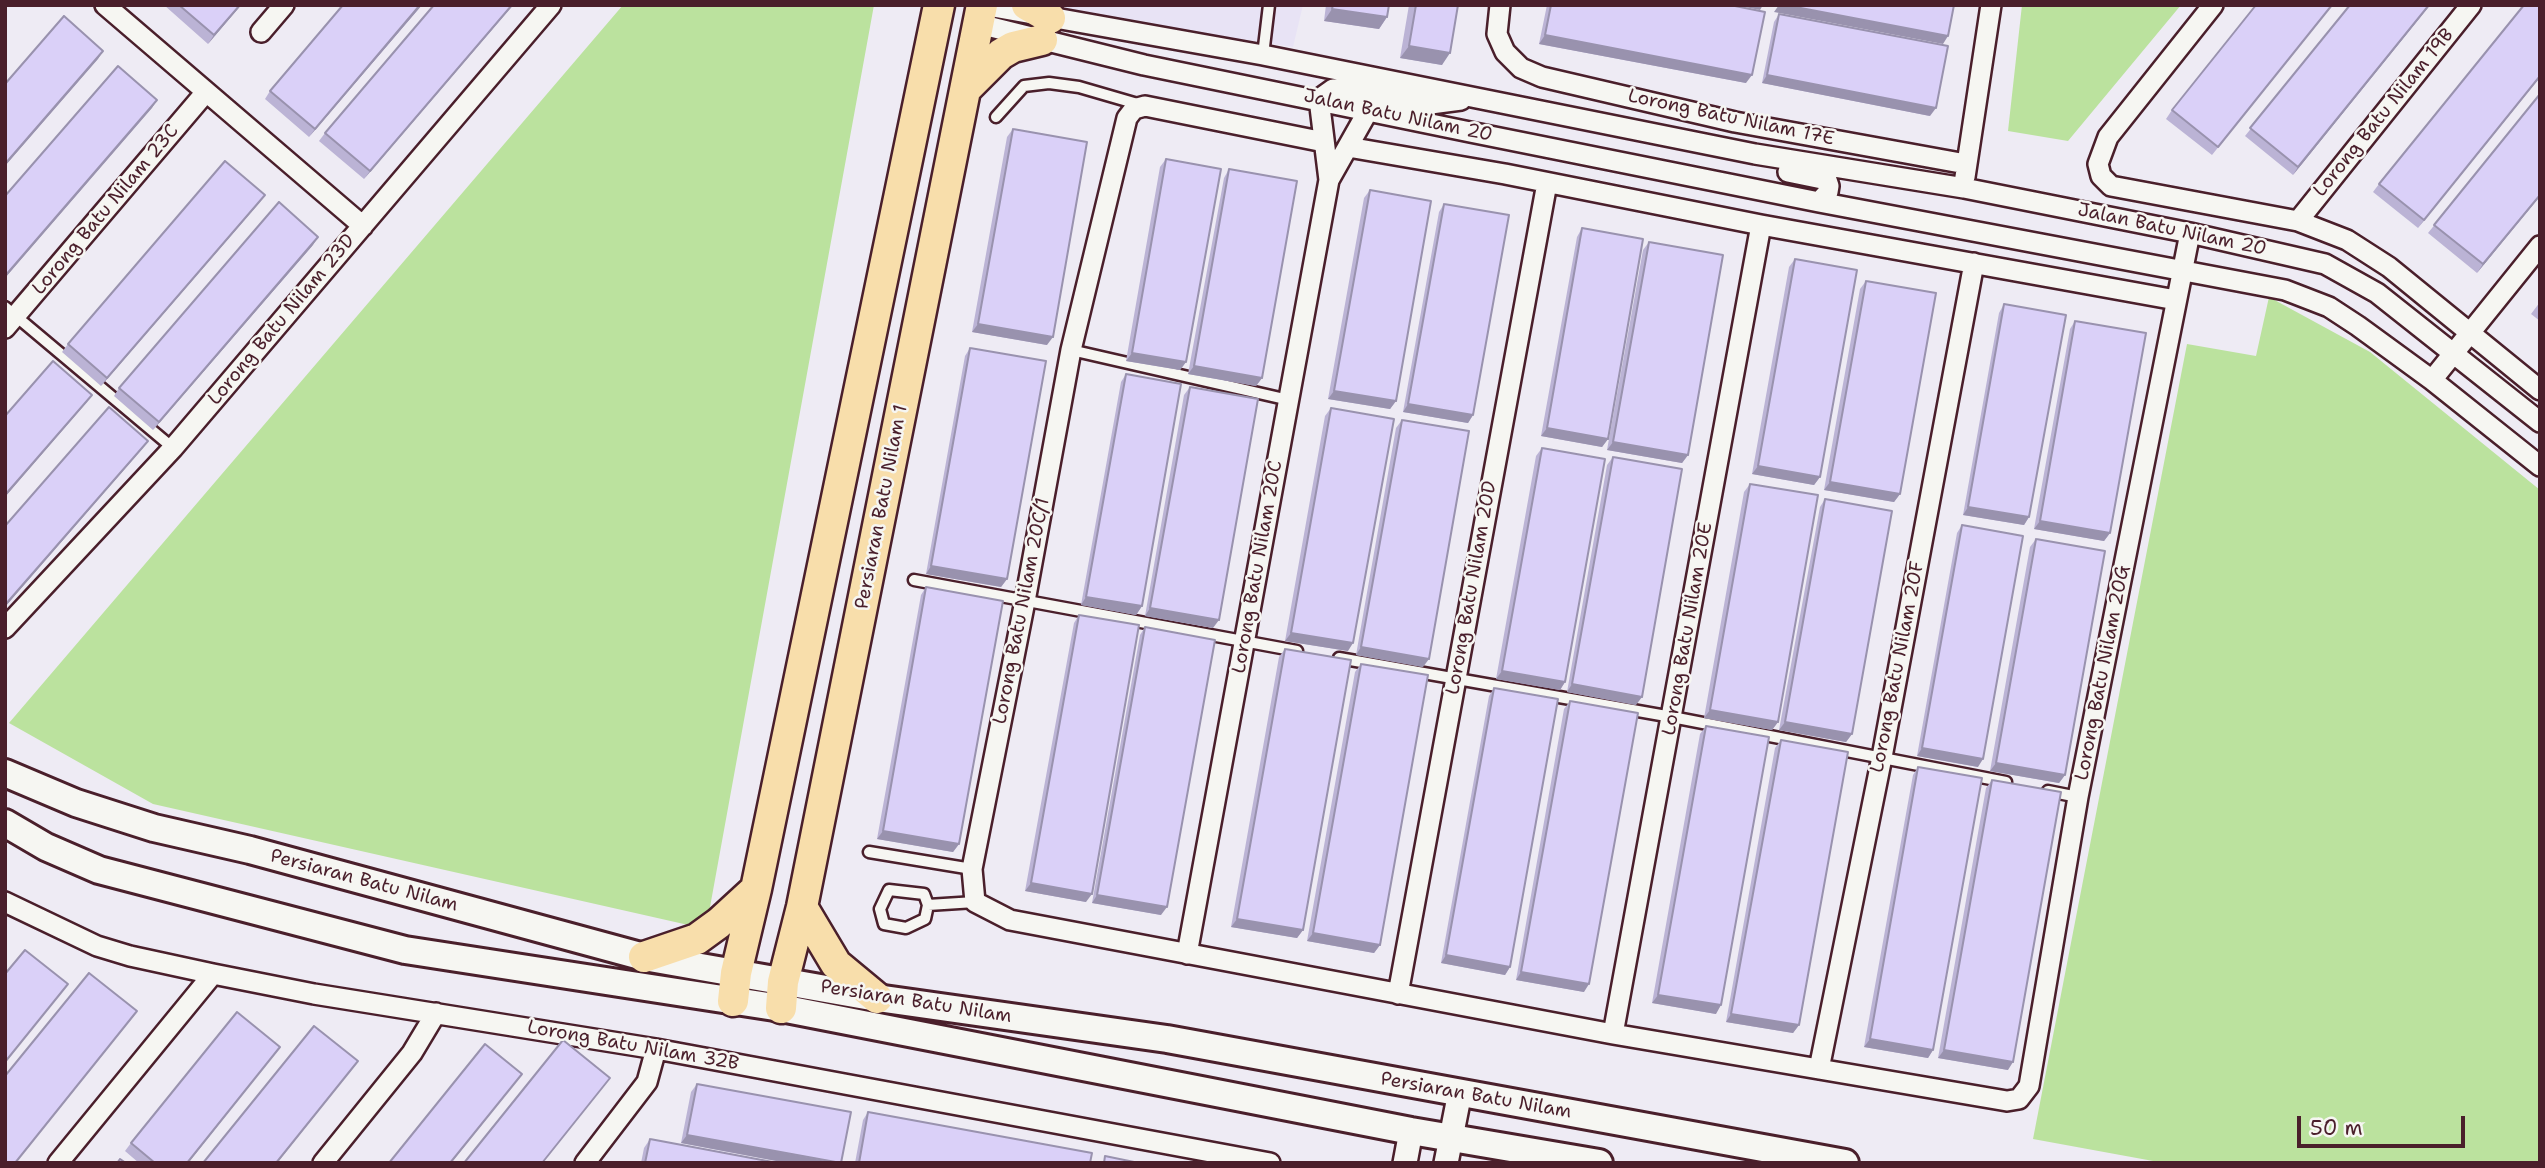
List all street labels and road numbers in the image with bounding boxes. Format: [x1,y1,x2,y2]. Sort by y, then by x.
street label: Lorong Batu Nilam 19B [2309,24,2459,202]
street label: Jalan Batu Nilam 20 [1302,85,1494,147]
street label: Lorong Batu Nilam 17E [1626,85,1836,151]
street label: Lorong Batu Nilam 23C [28,120,184,300]
street label: Jalan Batu Nilam 20 [2076,199,2268,261]
street label: Lorong Batu Nilam 23D [204,230,360,410]
street label: Persiaran Batu Nilam 1 [851,403,913,611]
street label: Lorong Batu Nilam 20C [1228,459,1288,675]
street label: Lorong Batu Nilam 20D [1442,479,1502,697]
street label: Lorong Batu Nilam 20C/1 [989,496,1055,726]
street label: Lorong Batu Nilam 20E [1658,521,1718,737]
street label: Lorong Batu Nilam 20F [1866,559,1930,775]
street label: Lorong Batu Nilam 20G [2071,564,2135,782]
street label: Persiaran Batu Nilam [268,845,460,917]
street label: Persiaran Batu Nilam [819,976,1013,1028]
street label: Lorong Batu Nilam 32B [525,1016,741,1076]
street label: Persiaran Batu Nilam [1379,1068,1573,1124]

